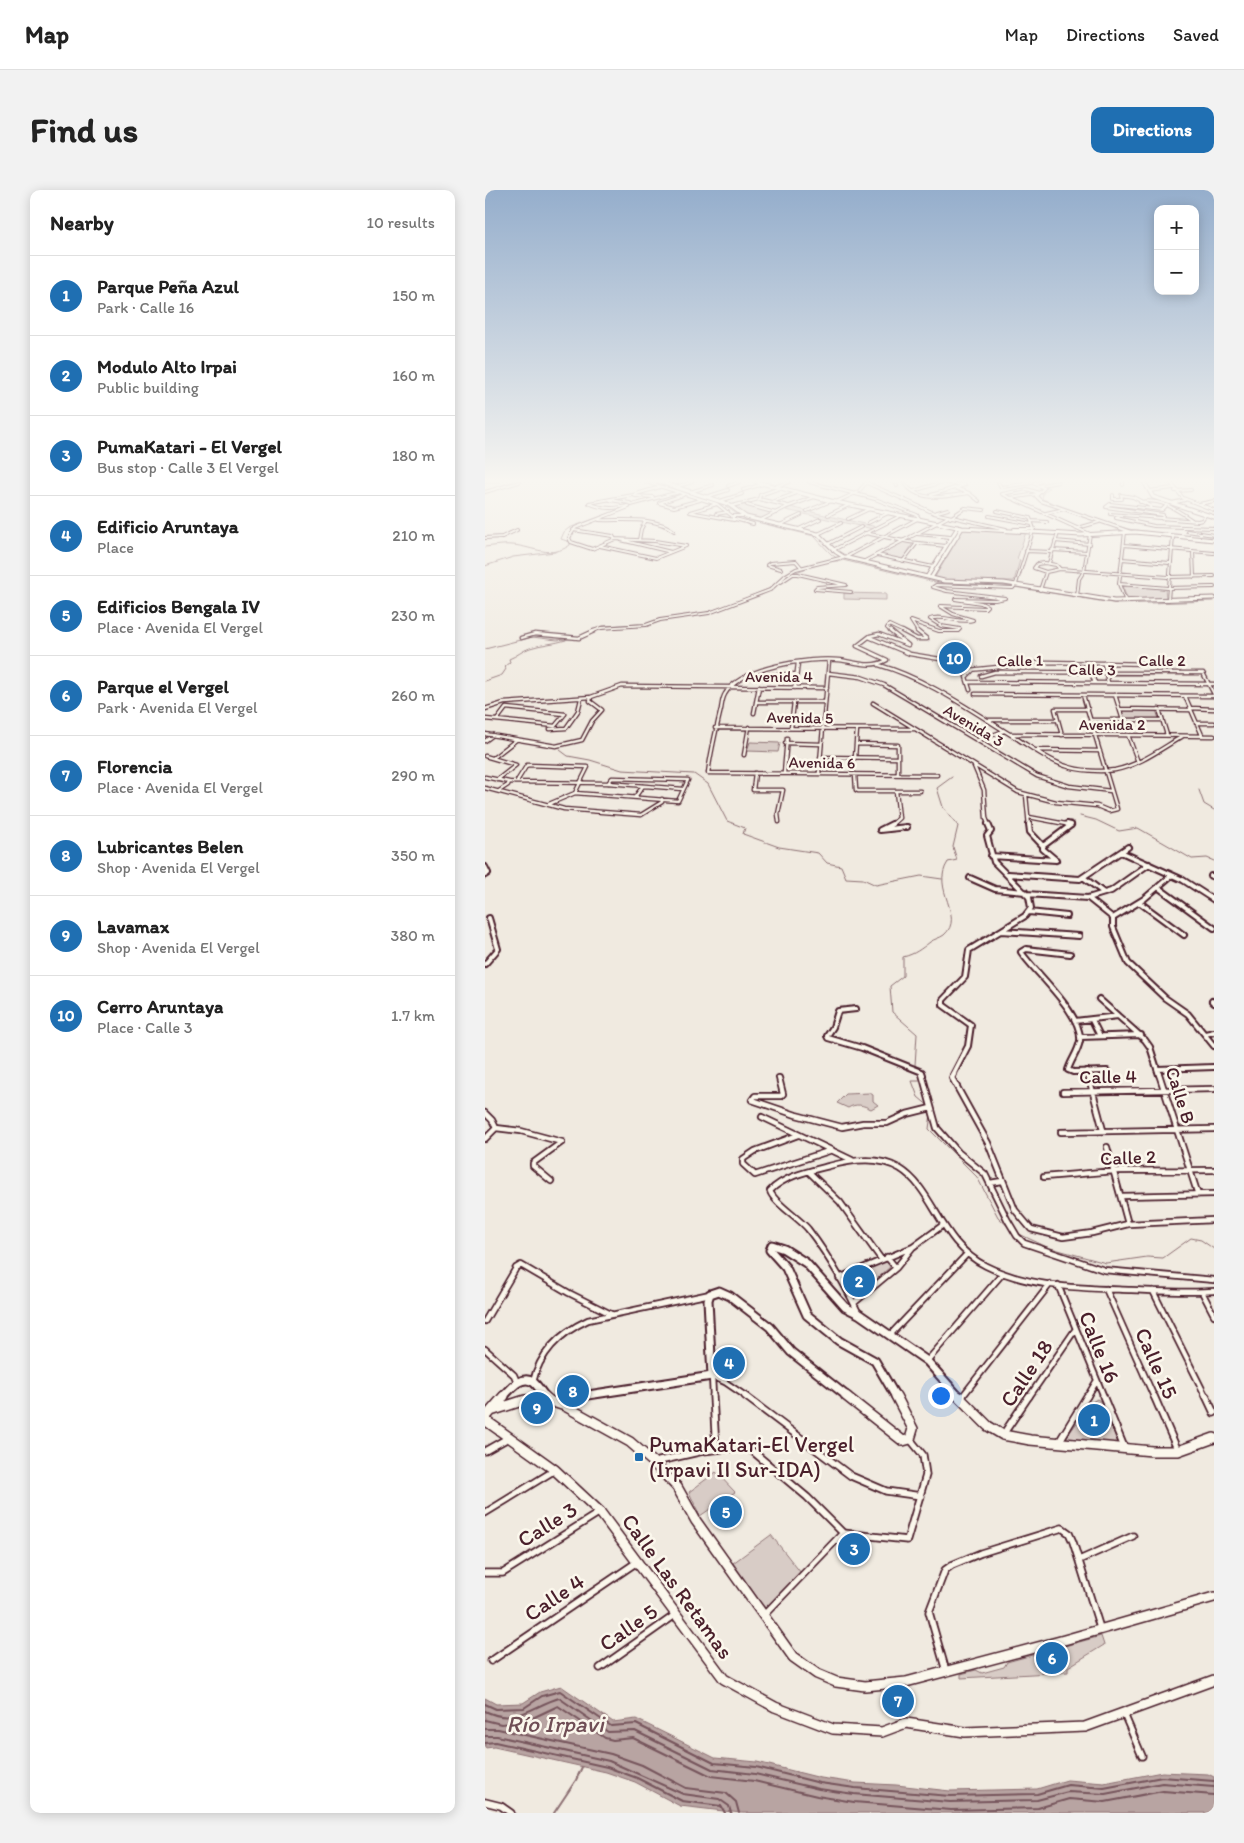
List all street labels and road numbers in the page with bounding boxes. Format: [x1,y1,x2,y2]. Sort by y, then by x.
street label: Calle 1 [997,651,1044,670]
street label: Calle 2 [1138,651,1186,670]
street label: Calle 3 [1068,660,1116,679]
street label: Avenida 4 [745,667,813,686]
street label: Avenida 3 [940,700,1008,751]
street label: Avenida 5 [766,707,834,728]
street label: Avenida 2 [1079,715,1146,734]
street label: Avenida 6 [788,752,856,773]
street label: Calle 4 [1079,1064,1137,1089]
street label: Calle B [1161,1064,1200,1126]
street label: Calle 2 [1100,1145,1156,1170]
street label: Calle 16 [1073,1307,1126,1387]
street label: Calle 15 [1129,1323,1184,1403]
street label: Calle 18 [994,1334,1059,1412]
street label: Calle 3 [512,1496,582,1553]
street label: Calle Las Retamas [616,1508,739,1664]
street label: Calle 4 [519,1568,589,1627]
street label: Calle 5 [594,1598,663,1657]

